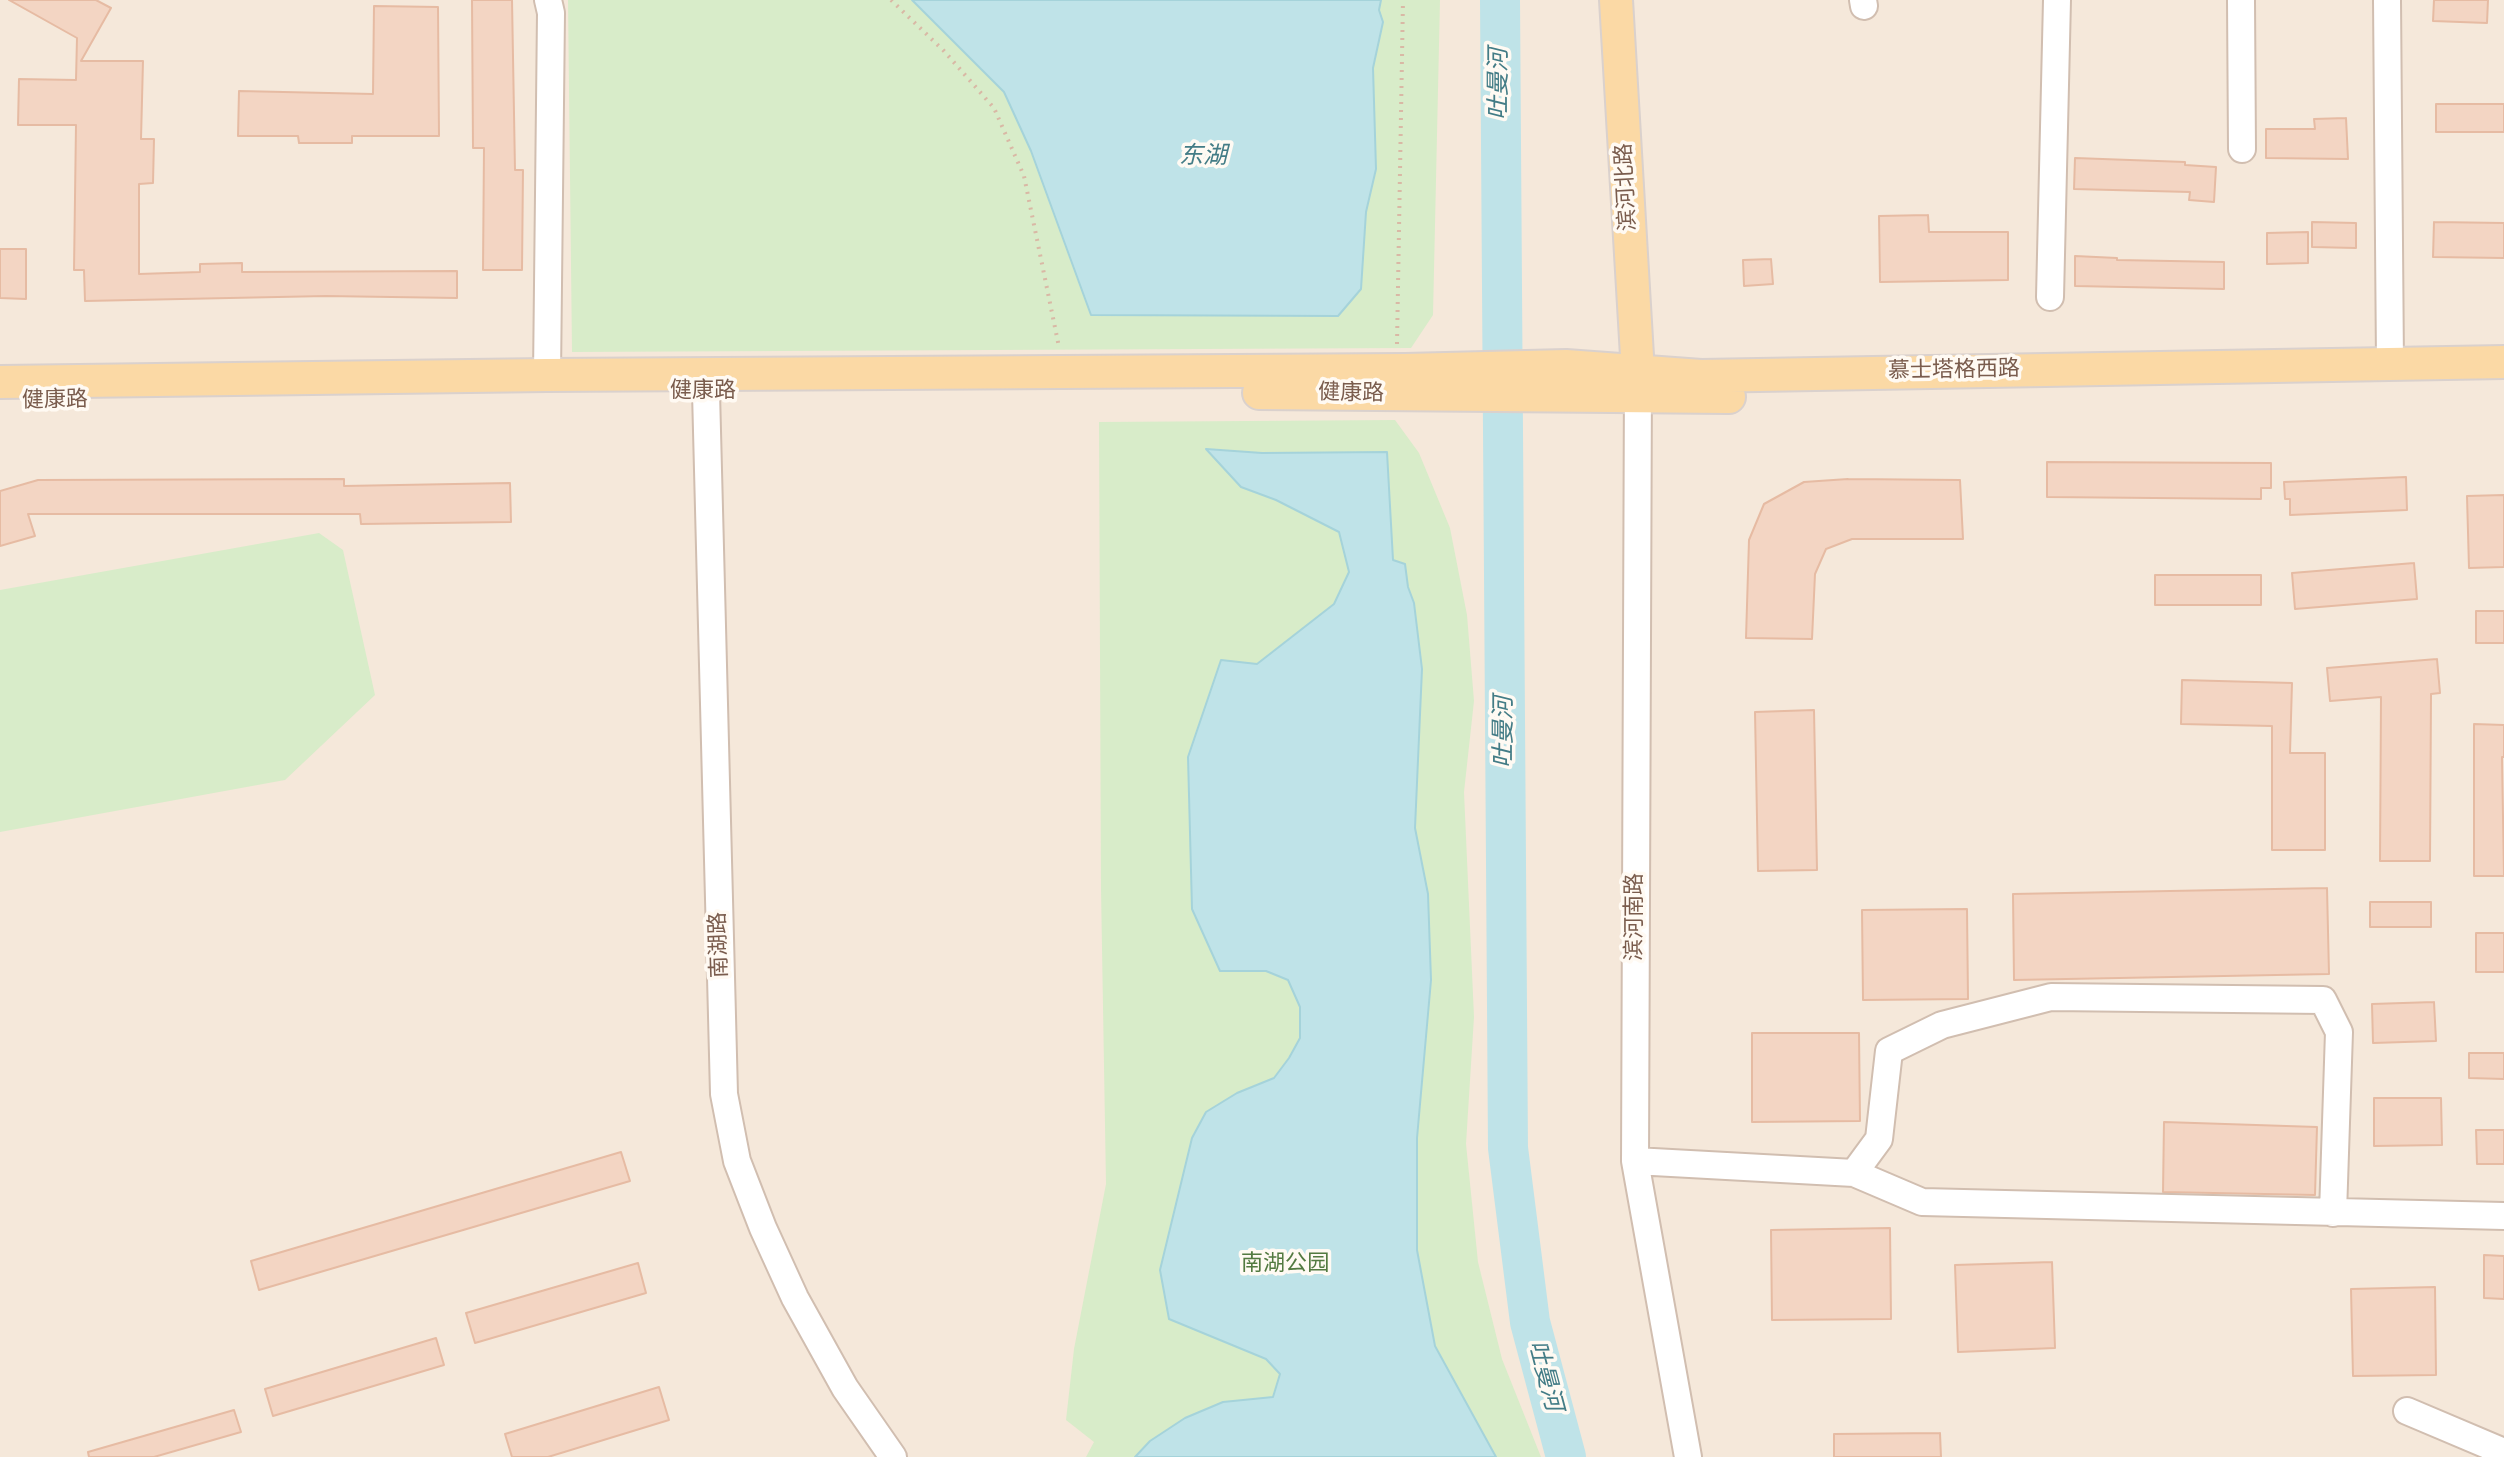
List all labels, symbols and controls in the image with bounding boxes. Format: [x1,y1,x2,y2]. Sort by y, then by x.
water label: 吐曼河 [1486,48,1514,120]
street label: 滨河北路 [1612,142,1642,232]
water label: 东湖 [1179,143,1227,171]
street label: 慕士塔格西路 [1888,357,2020,385]
street label: 健康路 [670,379,736,405]
street label: 健康路 [1318,380,1384,408]
street label: 健康路 [22,387,88,415]
water label: 吐曼河 [1491,696,1519,768]
street label: 滨河南路 [1623,873,1649,961]
street label: 南湖路 [706,912,734,978]
park label: 南湖公园 [1241,1252,1329,1278]
water label: 吐曼河 [1521,1337,1567,1415]

